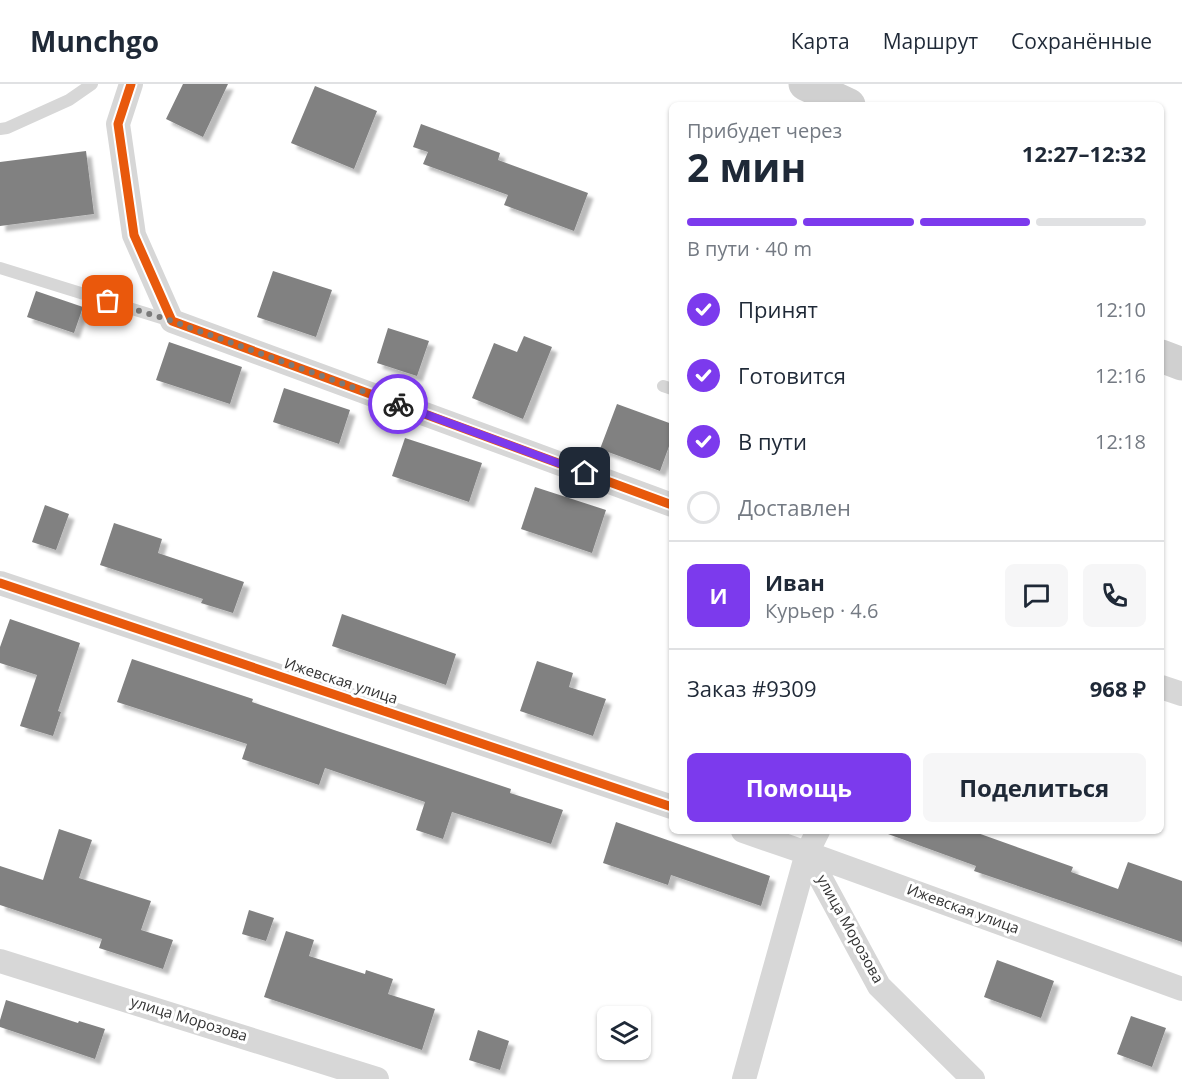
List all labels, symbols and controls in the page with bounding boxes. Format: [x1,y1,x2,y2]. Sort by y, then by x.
text: Munchgo [30,22,159,60]
text: Карта [791,27,850,55]
text: Маршрут [883,27,978,55]
text: Сохранённые [1011,27,1152,55]
text: Прибудет через [687,117,842,144]
text: 12:27–12:32 [1022,138,1146,168]
text: 2 мин [687,140,806,193]
text: В пути · 40 m [687,235,812,262]
pin [82,275,133,326]
icon: bag [91,284,124,317]
icon: check [687,293,720,326]
text: Принят [738,294,818,324]
text: 12:10 [1095,296,1146,323]
icon: check [687,359,720,392]
text: Готовится [738,360,846,390]
text: 12:16 [1095,362,1146,389]
courier [368,374,428,434]
icon: bike [382,388,415,421]
icon: check [687,425,720,458]
text: В пути [738,426,807,456]
text: 12:18 [1095,428,1146,455]
pin [559,447,610,498]
icon: home [568,456,601,489]
text: Доставлен [738,492,851,522]
button: chat [1005,564,1068,627]
button: phone [1083,564,1146,627]
text: Иван [765,567,825,597]
text: И [709,580,728,610]
text: Курьер · 4.6 [765,597,879,624]
street label: Ижевская улица [282,652,401,708]
text: Заказ #9309 [687,673,817,703]
text: 968 ₽ [1090,673,1146,703]
button: Помощь [687,753,911,822]
button: Поделиться [923,753,1146,822]
street label: улица Морозова [813,871,889,986]
street label: Ижевская улица [904,878,1022,938]
street label: улица Морозова [128,991,250,1045]
map controls [597,1006,651,1060]
button: layers [597,1006,651,1060]

